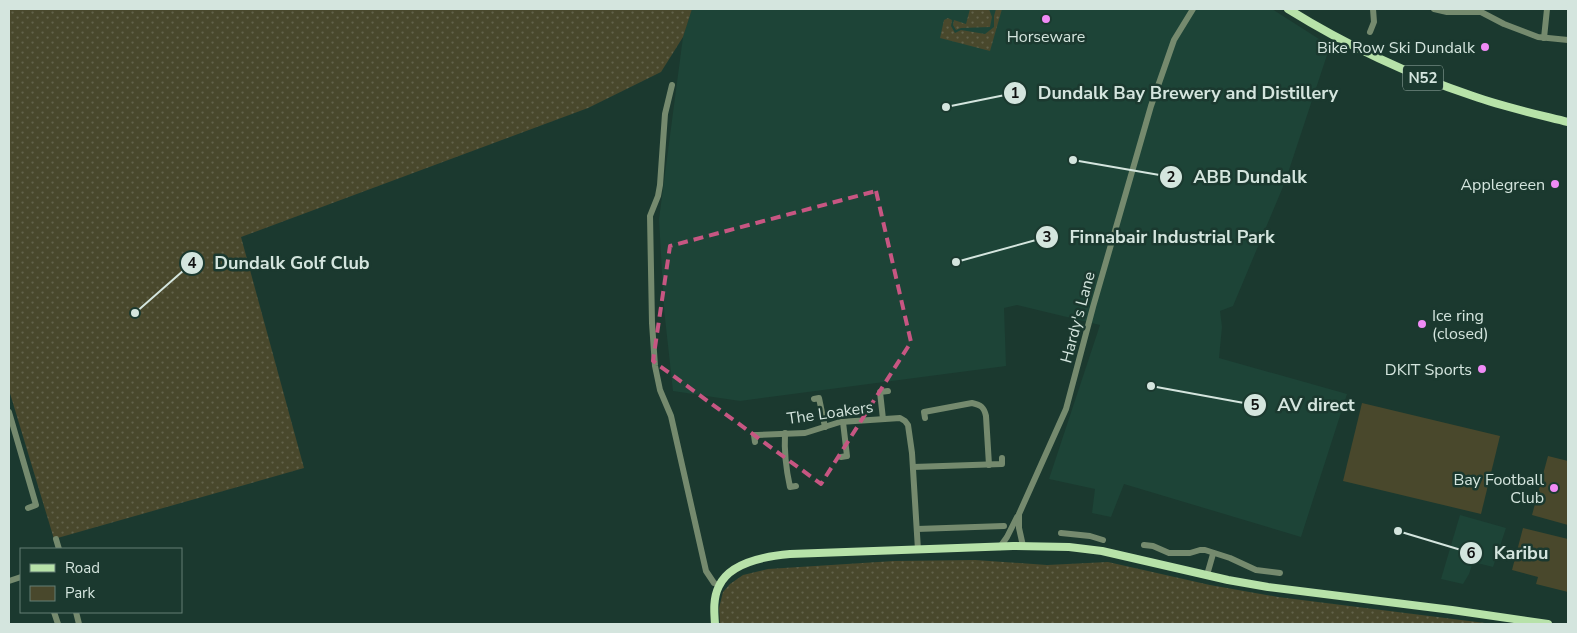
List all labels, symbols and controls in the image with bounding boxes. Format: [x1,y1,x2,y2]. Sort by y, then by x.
marker: Horseware [1040,13,1052,25]
place label: Horseware [1007,26,1085,48]
place label: Bike Row Ski Dundalk [1317,37,1476,59]
marker: Bike Row Ski Dundalk [1479,41,1491,53]
road number: N52 [1403,66,1443,90]
callout: Dundalk Bay Brewery and Distillery [1003,76,1348,109]
text: Dundalk Bay Brewery and Distillery [1038,81,1339,105]
text: 1 [1010,83,1020,103]
callout: ABB Dundalk [1158,160,1317,193]
text: ABB Dundalk [1193,165,1307,189]
text: 2 [1166,167,1176,187]
place label: Applegreen [1460,174,1545,196]
marker: Applegreen [1549,178,1561,190]
callout: Finnabair Industrial Park [1034,220,1285,253]
text: Finnabair Industrial Park [1069,225,1275,249]
text: 3 [1042,227,1052,247]
callout: Dundalk Golf Club [180,247,380,280]
text: Dundalk Golf Club [214,251,370,275]
text: 4 [187,253,197,273]
street label: Hardy's Lane [1055,269,1101,365]
place label: Ice ring (closed) [1432,305,1488,345]
marker: Ice ring (closed) [1416,318,1428,330]
place label: DKIT Sports [1385,359,1472,381]
marker: DKIT Sports [1476,363,1488,375]
callout: AV direct [1243,388,1365,421]
text: AV direct [1277,393,1355,417]
text: 5 [1250,395,1260,415]
street label: The Loakers [786,396,875,430]
place label: Bay Football Club [1453,469,1544,509]
marker: Bay Football Club [1548,482,1560,494]
callout: Karibu [1459,536,1558,569]
text: Karibu [1494,541,1548,565]
text: 6 [1466,543,1476,563]
legend [20,548,182,613]
text: Road [65,558,100,578]
text: Park [65,583,95,603]

